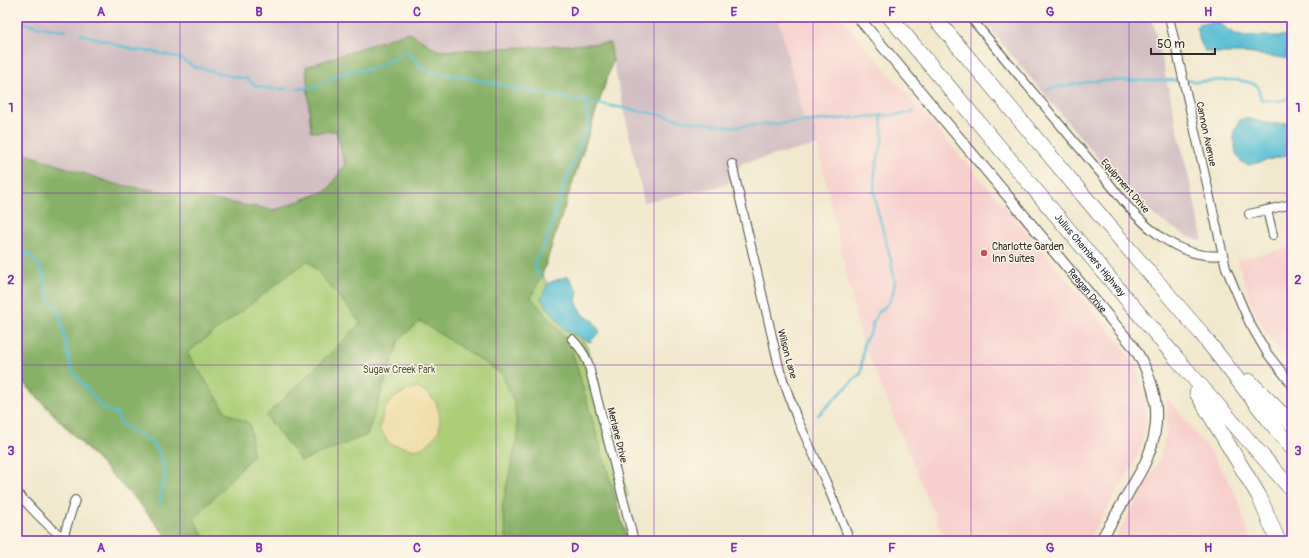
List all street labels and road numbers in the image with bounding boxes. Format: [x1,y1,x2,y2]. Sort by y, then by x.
street label: Cannon Avenue [1193,101,1219,168]
street label: Equipment Drive [1098,156,1152,216]
street label: Julius Chambers Highway [1052,212,1128,299]
street label: Reagan Drive [1065,266,1109,316]
street label: Wilson Lane [775,328,799,380]
street label: Merlane Drive [604,406,630,464]

